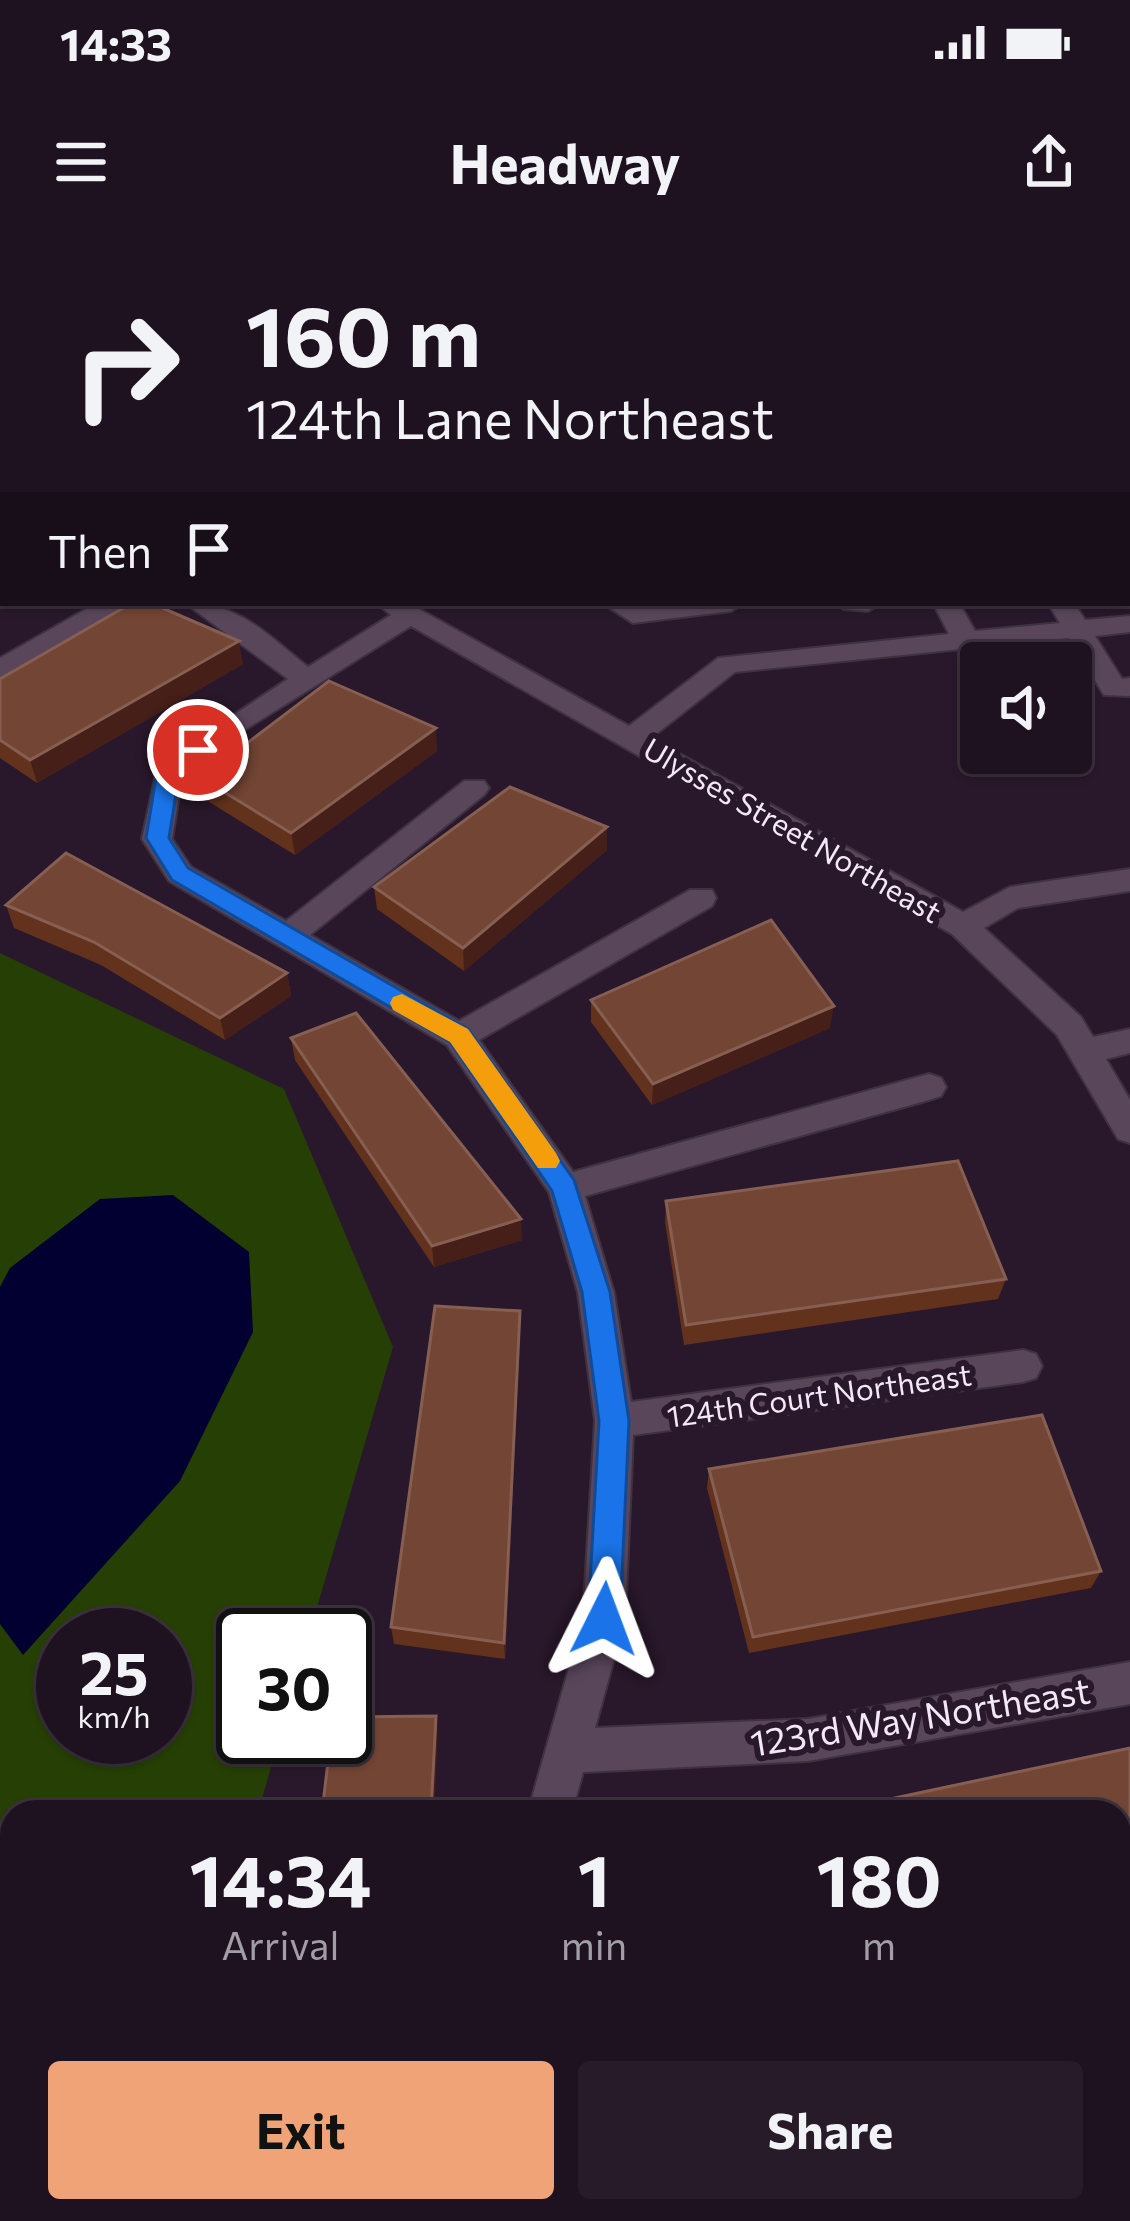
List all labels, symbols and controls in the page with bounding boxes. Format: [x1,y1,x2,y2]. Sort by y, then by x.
text: 14:33 [60,15,172,70]
icon: menu [48,129,114,195]
text: Headway [450,129,680,195]
icon: share [1016,129,1082,195]
text: 160 m [246,282,481,384]
icon: right [48,288,204,444]
text: 124th Lane Northeast [246,384,774,450]
icon: arrive [176,516,242,582]
text: Then [48,522,152,577]
map controls [960,642,1092,774]
button: sound [960,642,1092,774]
pin [147,699,249,801]
icon: arrive [165,717,231,783]
street label: Ulysses Street Northeast [638,729,948,929]
street label: 124th Court Northeast [664,1354,974,1434]
position arrow [541,1556,667,1682]
speed limit sign: 30 [216,1608,372,1764]
text: 25 [79,1634,149,1707]
street label: 123rd Way Northeast [747,1666,1093,1764]
text: km/h [78,1697,150,1734]
text: 14:34 [189,1834,371,1922]
text: 1 [578,1834,610,1922]
text: 180 [817,1834,942,1922]
text: Arrival [221,1920,339,1968]
text: min [561,1920,627,1968]
text: m [862,1920,896,1968]
button: Exit [48,2061,554,2199]
button: Share [578,2061,1083,2199]

